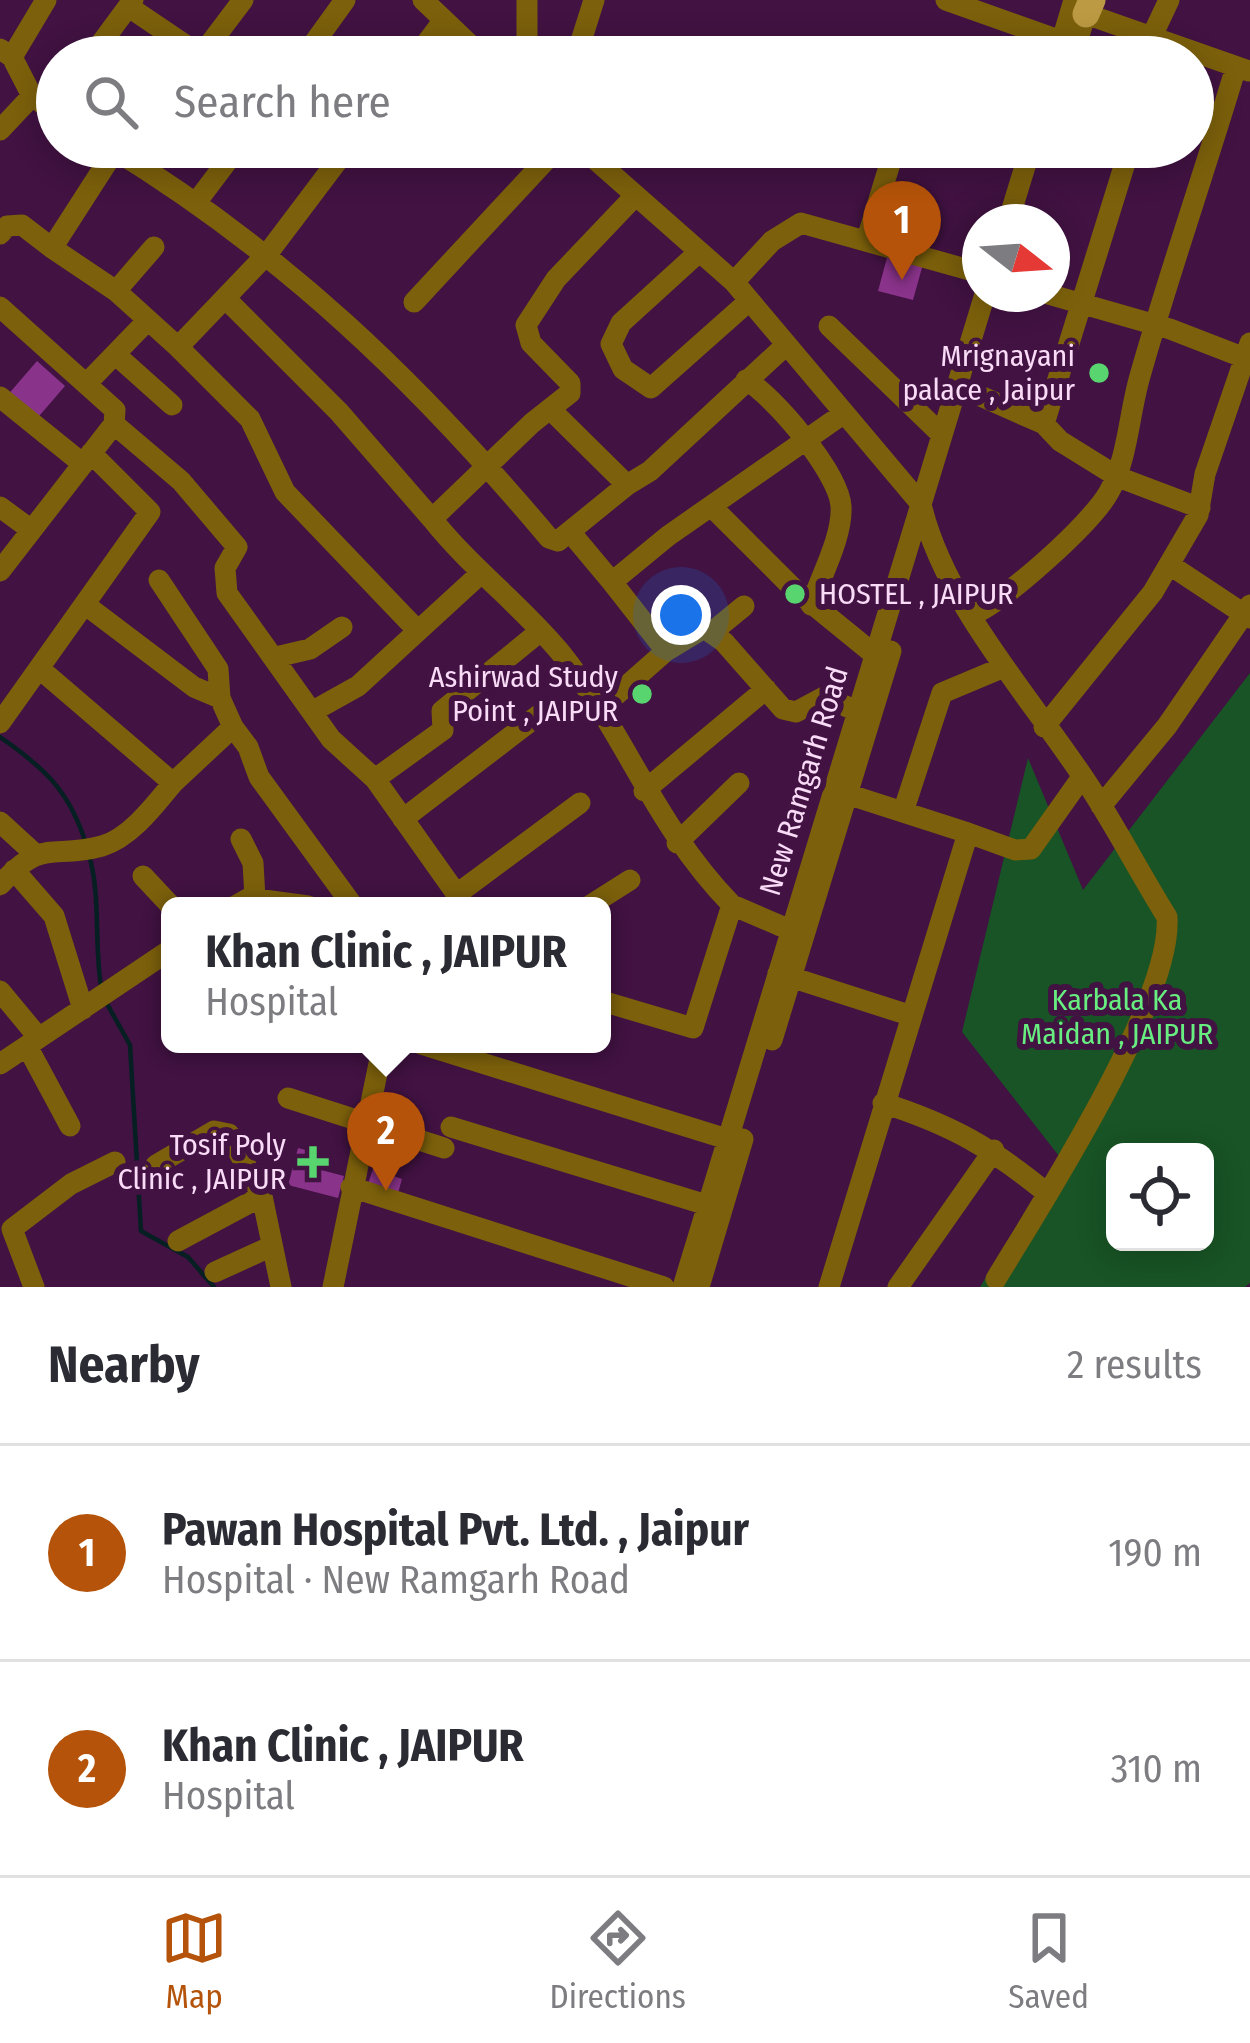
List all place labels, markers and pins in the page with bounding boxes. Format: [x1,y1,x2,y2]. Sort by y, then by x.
pin: 1 [863,181,941,280]
place label: Mrignayani palace , Jaipur [902,338,1076,408]
marker: Mrignayani palace , Jaipur [1086,360,1112,386]
place label: HOSTEL , JAIPUR [819,576,1013,612]
marker: HOSTEL , JAIPUR [782,581,808,607]
place label: Ashirwad Study Point , JAIPUR [429,659,619,729]
marker: Ashirwad Study Point , JAIPUR [629,681,655,707]
pin: 2 [347,1092,425,1191]
place label: Tosif Poly Clinic , JAIPUR [117,1127,287,1197]
marker: Tosif Poly Clinic , JAIPUR [297,1146,329,1178]

